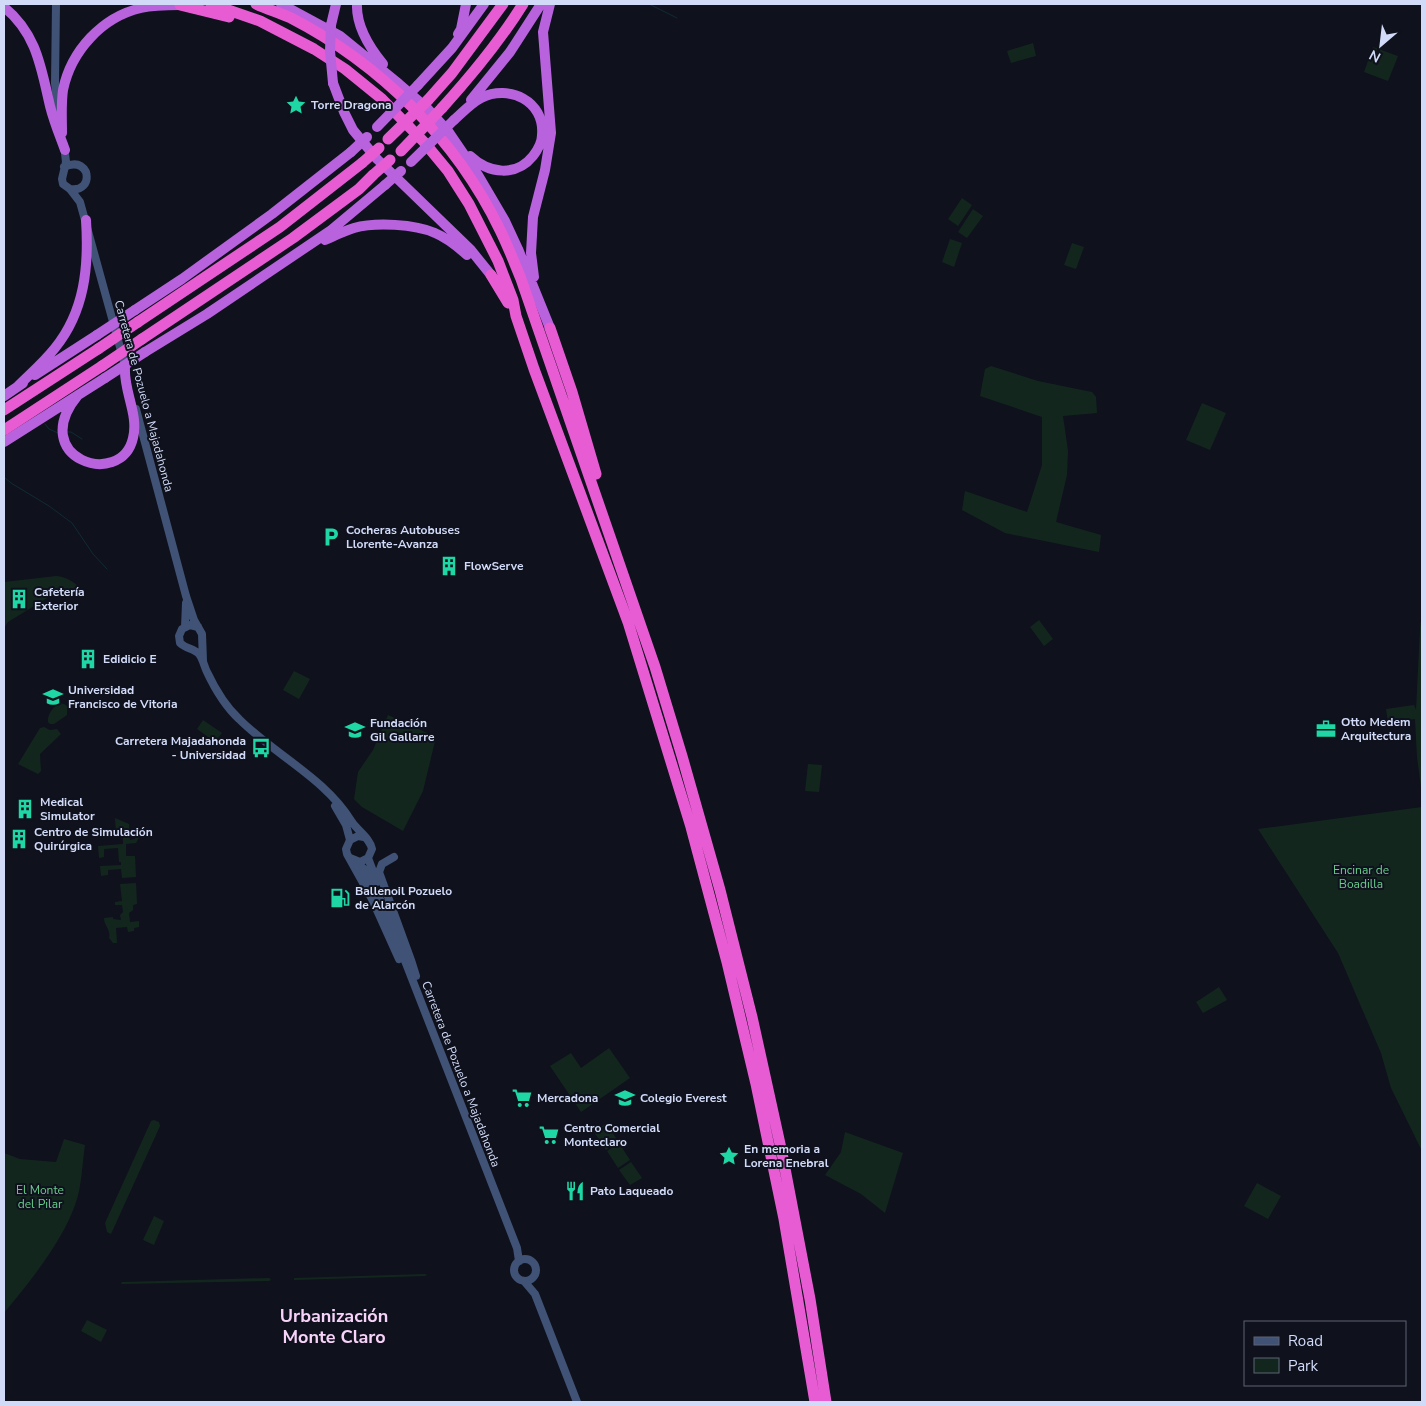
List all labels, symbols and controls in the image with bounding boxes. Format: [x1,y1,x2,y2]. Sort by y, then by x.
north arrow [1356,20,1406,70]
text: N [1366,45,1384,67]
place icon: Torre Dragona [285,94,307,116]
place label: Torre Dragona [311,97,392,113]
street label: Carretera de Pozuelo a Majadahonda [111,298,177,494]
place label: Cocheras Autobuses Llorente-Avanza [346,522,460,552]
parking icon: Cocheras Autobuses Llorente-Avanza [320,526,342,548]
building icon: FlowServe [438,555,460,577]
place label: FlowServe [464,558,524,574]
place label: Cafetería Exterior [34,584,85,614]
building icon: Cafetería Exterior [8,588,30,610]
building icon: Edidicio E [77,648,99,670]
place label: Edidicio E [103,651,157,667]
place label: Universidad Francisco de Vitoria [68,682,177,712]
school or university icon: Universidad Francisco de Vitoria [42,686,64,708]
place label: Otto Medem Arquitectura [1341,714,1411,744]
place label: Fundación Gil Gallarre [370,715,435,745]
office icon: Otto Medem Arquitectura [1315,718,1337,740]
school or university icon: Fundación Gil Gallarre [344,719,366,741]
place label: Carretera Majadahonda - Universidad [115,733,246,763]
bus stop icon: Carretera Majadahonda - Universidad [250,737,272,759]
place label: Medical Simulator [40,794,95,824]
building icon: Medical Simulator [14,798,36,820]
place label: Centro de Simulación Quirúrgica [34,824,153,854]
building icon: Centro de Simulación Quirúrgica [8,828,30,850]
park label: Encinar de Boadilla [1333,862,1389,892]
place label: Ballenoil Pozuelo de Alarcón [355,883,452,913]
fuel station icon: Ballenoil Pozuelo de Alarcón [329,887,351,909]
street label: Carretera de Pozuelo a Majadahonda [418,979,504,1169]
supermarket icon: Mercadona [511,1087,533,1109]
school or university icon: Colegio Everest [614,1087,636,1109]
place label: Mercadona [537,1090,598,1106]
place label: Colegio Everest [640,1090,727,1106]
place label: Centro Comercial Monteclaro [564,1120,660,1150]
supermarket icon: Centro Comercial Monteclaro [538,1124,560,1146]
place label: En memoria a Lorena Enebral [744,1141,829,1171]
place icon: En memoria a Lorena Enebral [718,1145,740,1167]
restaurant icon: Pato Laqueado [564,1180,586,1202]
park label: El Monte del Pilar [16,1182,64,1212]
place label: Pato Laqueado [590,1183,674,1199]
district label: Urbanización Monte Claro [280,1304,388,1349]
legend [1244,1321,1406,1386]
text: Road [1288,1331,1323,1351]
text: Park [1288,1356,1318,1376]

